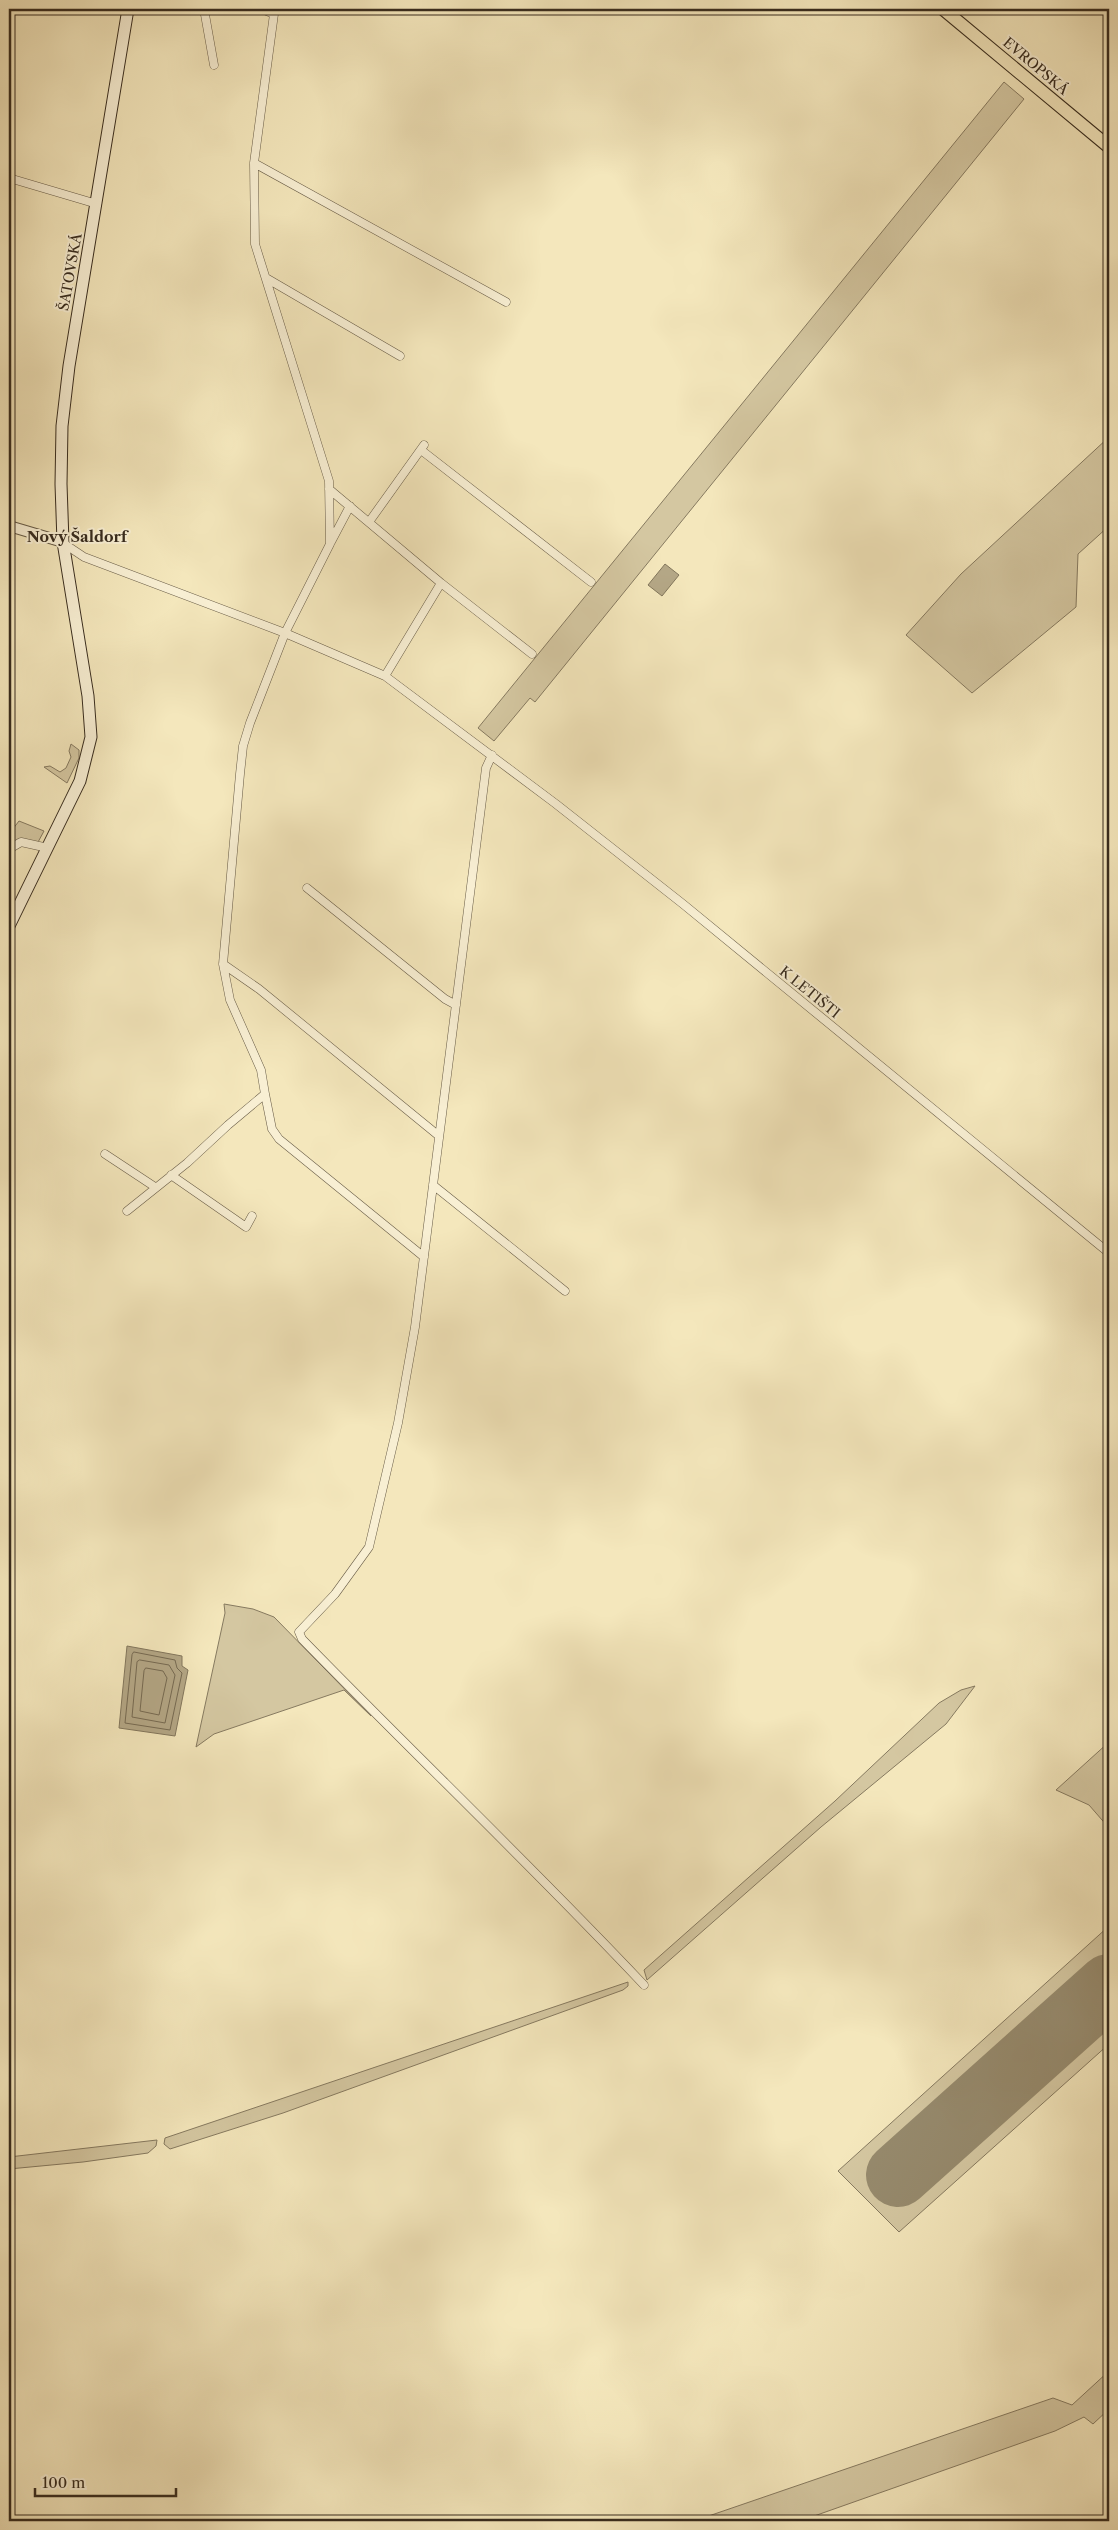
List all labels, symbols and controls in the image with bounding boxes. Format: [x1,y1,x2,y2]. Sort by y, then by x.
street label: EVROPSKÁ [999,33,1073,99]
street label: ŠATOVSKÁ [53,231,86,312]
district label: Nový Šaldorf [27,527,130,546]
street label: K LETIŠTI [776,961,845,1022]
scale bar [35,2465,176,2497]
text: 100 m [42,2473,85,2492]

